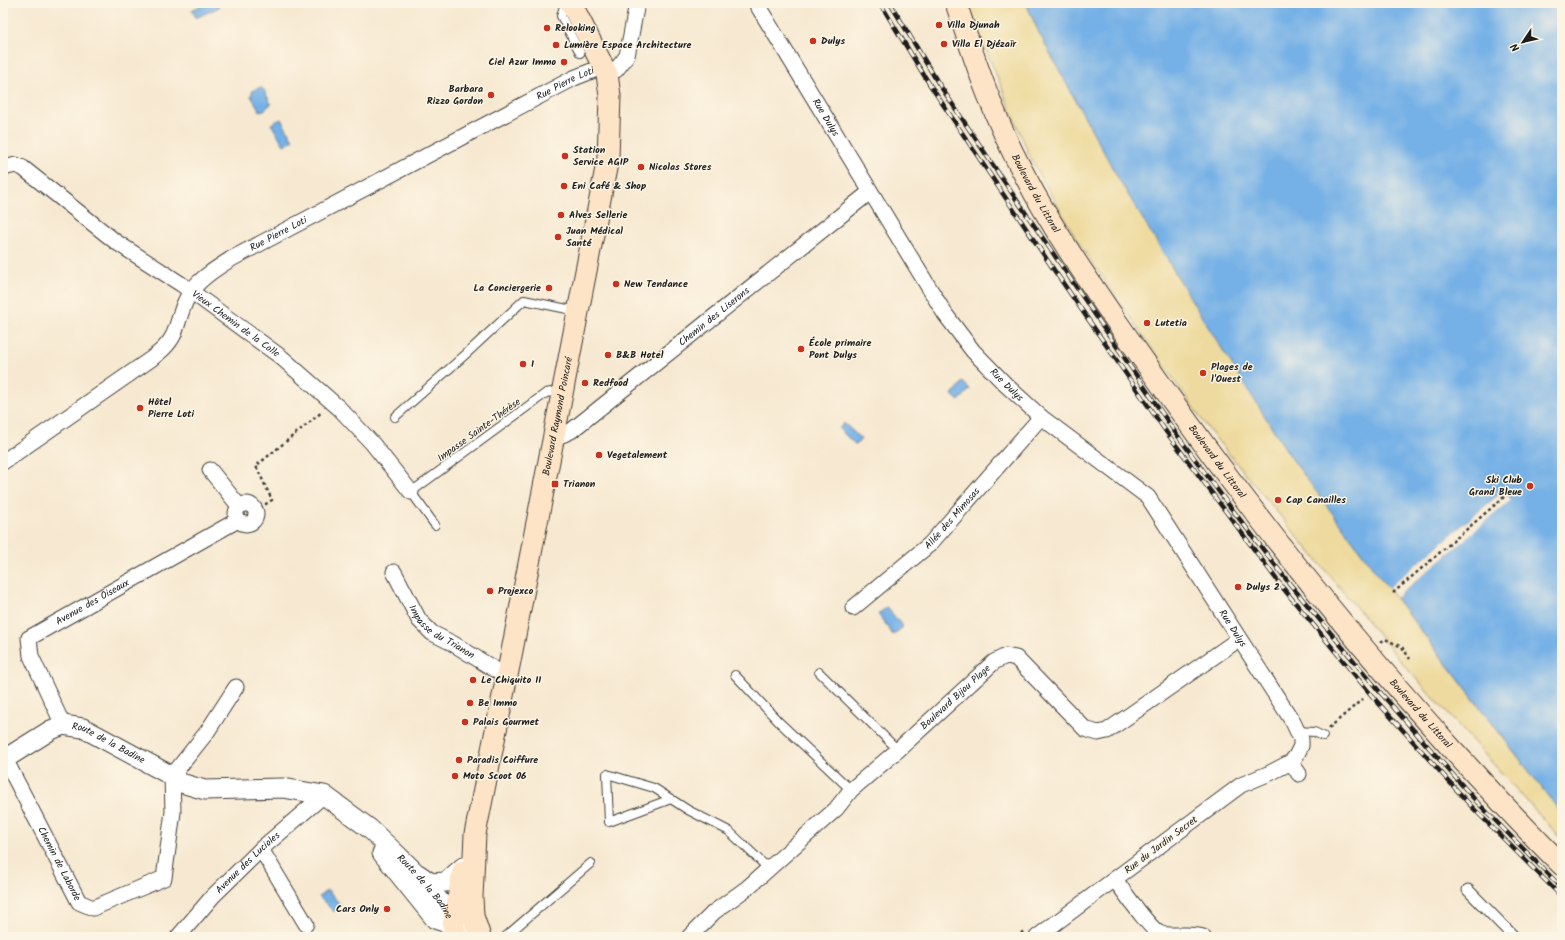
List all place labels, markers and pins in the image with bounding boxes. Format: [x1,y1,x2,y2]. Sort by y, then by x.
place label: Villa Djunah [947,17,1000,33]
place label: Relooking [555,20,596,36]
marker: Villa Djunah [934,20,944,30]
marker: Relooking [542,23,552,33]
place label: Dulys [821,33,845,49]
marker: Dulys [808,36,818,46]
place label: Villa El Djézaïr [952,36,1017,52]
place label: Lumière Espace Architecture [564,37,692,53]
marker: Villa El Djézaïr [939,39,949,49]
marker: Lumière Espace Architecture [551,40,561,50]
place label: Ciel Azur Immo [488,54,556,70]
marker: Ciel Azur Immo [559,57,569,67]
place label: Barbara Rizzo Gordon [427,81,483,109]
marker: Barbara Rizzo Gordon [486,90,496,100]
place label: Station Service AGIP [573,142,629,170]
marker: Station Service AGIP [560,151,570,161]
place label: Nicolas Stores [649,159,712,175]
marker: Nicolas Stores [636,162,646,172]
place label: Eni Café & Shop [572,178,647,194]
marker: Eni Café & Shop [559,181,569,191]
place label: Alves Sellerie [569,207,627,223]
marker: Alves Sellerie [556,210,566,220]
place label: Juan Médical Santé [566,223,623,251]
marker: Juan Médical Santé [553,232,563,242]
place label: New Tendance [624,276,688,292]
marker: New Tendance [611,279,621,289]
place label: La Conciergerie [474,280,541,296]
marker: La Conciergerie [544,283,554,293]
place label: Lutetia [1155,315,1187,331]
marker: Lutetia [1142,318,1152,328]
place label: École primaire Pont Dulys [809,335,871,363]
marker: École primaire Pont Dulys [796,344,806,354]
place label: B&B Hotel [616,347,664,363]
marker: B&B Hotel [603,350,613,360]
place label: I [531,356,534,372]
marker: I [518,359,528,369]
place label: Plages de l'Ouest [1211,359,1253,387]
marker: Plages de l'Ouest [1198,368,1208,378]
place label: Redfood [593,375,629,391]
marker: Redfood [580,378,590,388]
place label: Hôtel Pierre Loti [148,394,194,422]
marker: Hôtel Pierre Loti [135,403,145,413]
place label: Vegetalement [607,447,668,463]
marker: Vegetalement [594,450,604,460]
place label: Ski Club Grand Bleue [1469,472,1522,500]
place label: Trianon [563,476,596,492]
marker: Trianon [550,479,560,489]
marker: Ski Club Grand Bleue [1525,481,1535,491]
place label: Cap Canailles [1286,492,1346,508]
marker: Cap Canailles [1273,495,1283,505]
place label: Dulys 2 [1246,579,1280,595]
marker: Dulys 2 [1233,582,1243,592]
place label: Projexco [498,583,534,599]
marker: Projexco [485,586,495,596]
place label: Le Chiquito II [481,672,541,688]
marker: Le Chiquito II [468,675,478,685]
place label: Be Immo [478,695,517,711]
marker: Be Immo [465,698,475,708]
place label: Palais Gourmet [473,714,540,730]
marker: Palais Gourmet [460,717,470,727]
place label: Paradis Coiffure [467,752,538,768]
marker: Paradis Coiffure [454,755,464,765]
place label: Moto Scoot 06 [463,768,527,784]
marker: Moto Scoot 06 [450,771,460,781]
place label: Cars Only [336,901,380,917]
marker: Cars Only [382,904,392,914]

